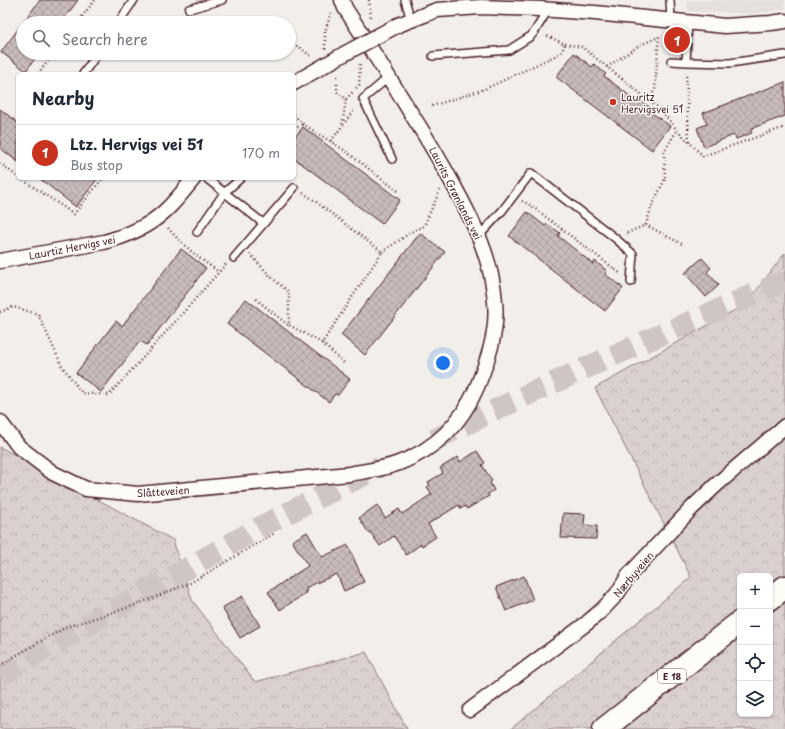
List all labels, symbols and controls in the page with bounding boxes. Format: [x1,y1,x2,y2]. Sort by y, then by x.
search box [16,16,296,60]
pin: 1 [664,25,690,55]
icon: search [30,27,52,49]
text: Search here [62,27,148,50]
text: Nearby [32,85,94,111]
place label: Lauritz Hervigsvei 51 [621,89,683,116]
marker: Lauritz Hervigsvei 51 [608,97,618,107]
text: Ltz. Hervigs vei 51 [70,132,203,155]
text: 1 [42,143,48,162]
text: 170 m [242,143,280,162]
street label: Laurits Grønlands vei [426,144,486,242]
text: Bus stop [70,155,123,174]
street label: Laurtiz Hervigs vei [27,231,117,263]
your location [433,353,453,373]
street label: Slåtteveien [136,482,190,500]
street label: Nærbyveien [609,548,657,601]
map controls [737,573,773,717]
button: + [737,573,773,609]
button: − [737,609,773,645]
button: locate [737,645,773,681]
road number: E 18 [658,669,686,683]
button: layers [737,681,773,717]

